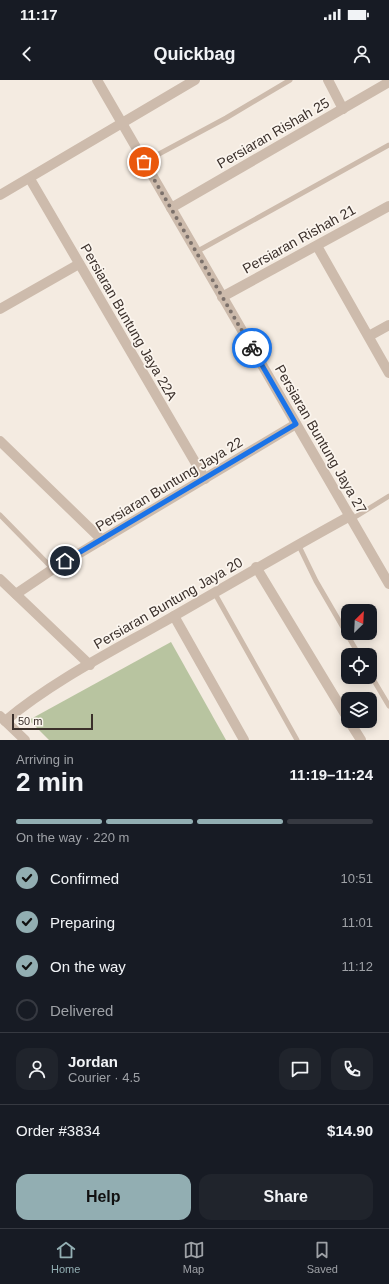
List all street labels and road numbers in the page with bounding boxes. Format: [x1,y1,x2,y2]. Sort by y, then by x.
street label: Persiaran Rishah 25 [214,94,332,172]
street label: Persiaran Rishah 21 [240,201,359,277]
street label: Persiaran Buntung Jaya 22A [78,241,181,404]
street label: Persiaran Buntung Jaya 27 [272,362,370,516]
street label: Persiaran Buntung Jaya 22 [92,434,246,534]
street label: Persiaran Buntung Jaya 20 [91,554,245,652]

